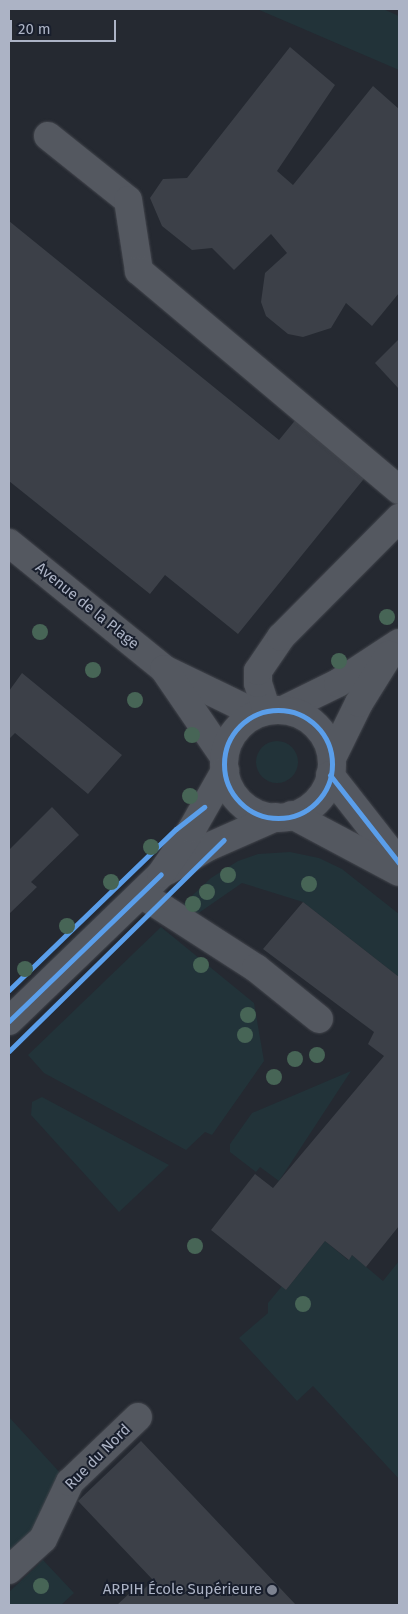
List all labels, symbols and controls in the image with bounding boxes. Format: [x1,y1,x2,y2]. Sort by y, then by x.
scale bar [12,10,119,42]
text: 20 m [18,20,51,38]
street label: Avenue de la Plage [32,559,142,653]
street label: Rue du Nord [62,1421,134,1493]
place label: ARPIH École Supérieure [103,1581,262,1599]
marker: ARPIH École Supérieure [266,1584,278,1596]

